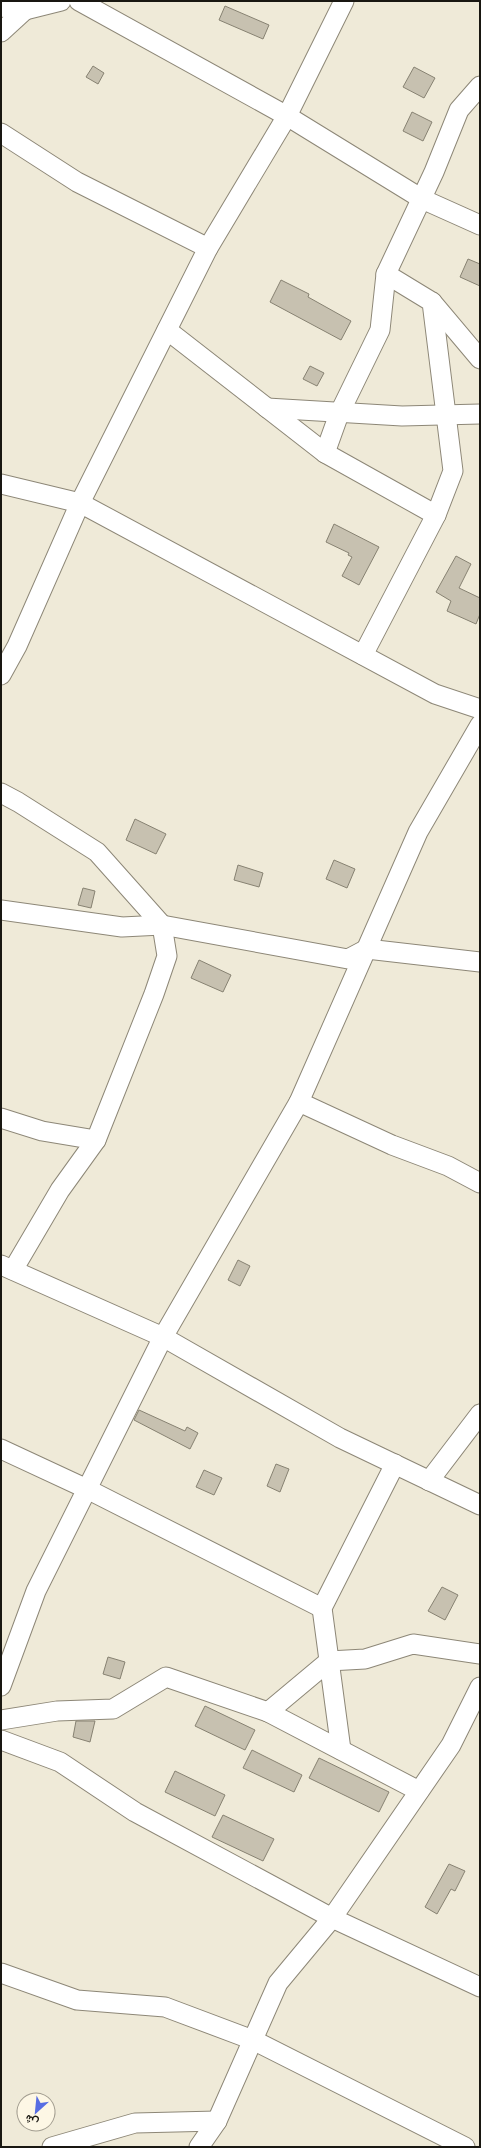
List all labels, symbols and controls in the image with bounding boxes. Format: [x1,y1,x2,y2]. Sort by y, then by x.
north arrow [16,2092,56,2132]
text: ش [23,2112,41,2129]

